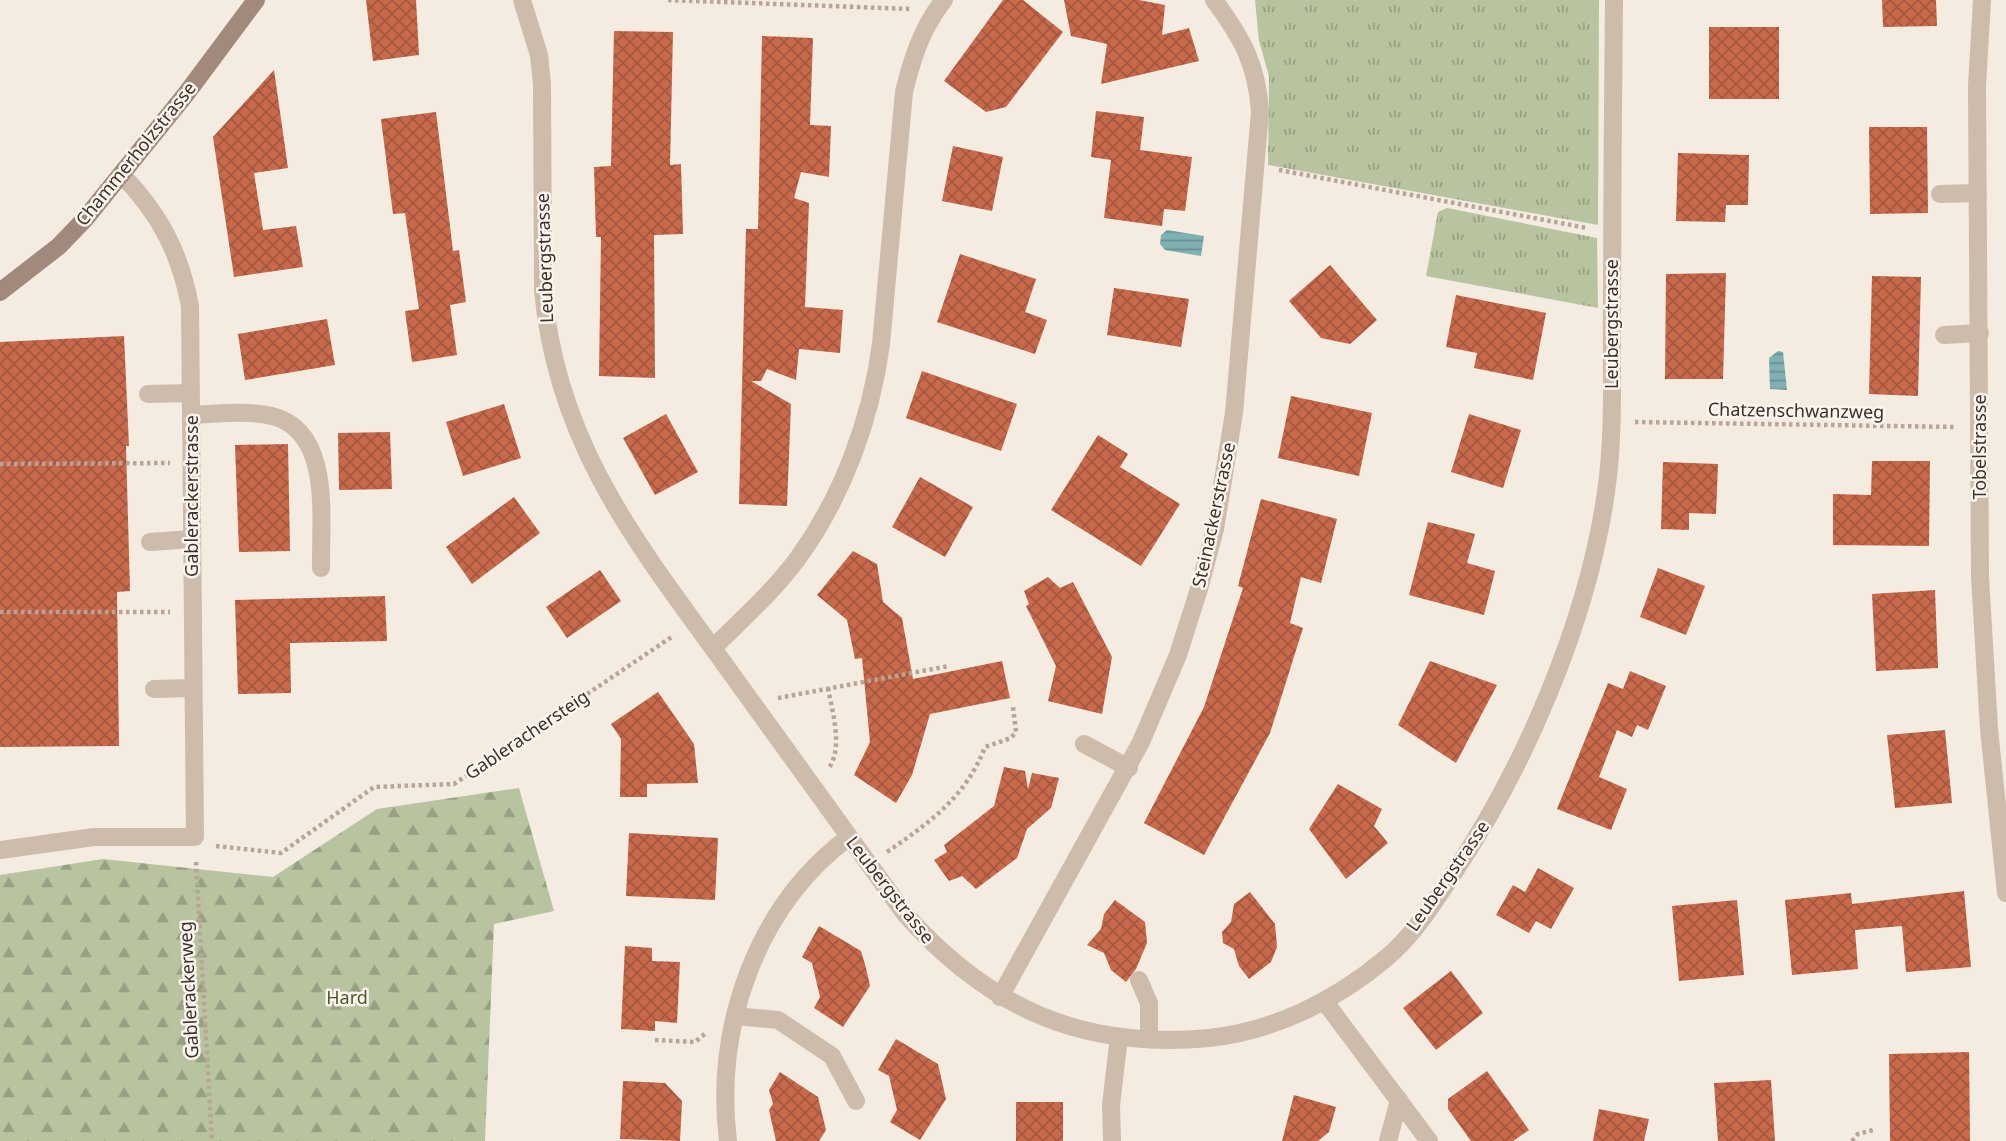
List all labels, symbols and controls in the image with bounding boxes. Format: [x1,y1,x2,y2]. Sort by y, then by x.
street label: Chammerholzstrasse [70,76,201,230]
street label: Leubergstrasse [530,193,558,323]
street label: Leubergstrasse [1599,259,1623,389]
street label: Tobelstrasse [1967,394,1991,500]
street label: Chatzenschwanzweg [1708,396,1884,424]
street label: Gablerackerstrasse [179,415,203,577]
street label: Steinackerstrasse [1186,440,1240,590]
street label: Gablerachersteig [460,684,593,785]
street label: Leubergstrasse [1400,815,1494,936]
street label: Leubergstrasse [841,831,940,948]
street label: Gablerackerweg [172,921,204,1059]
park label: Hard [326,985,368,1009]

